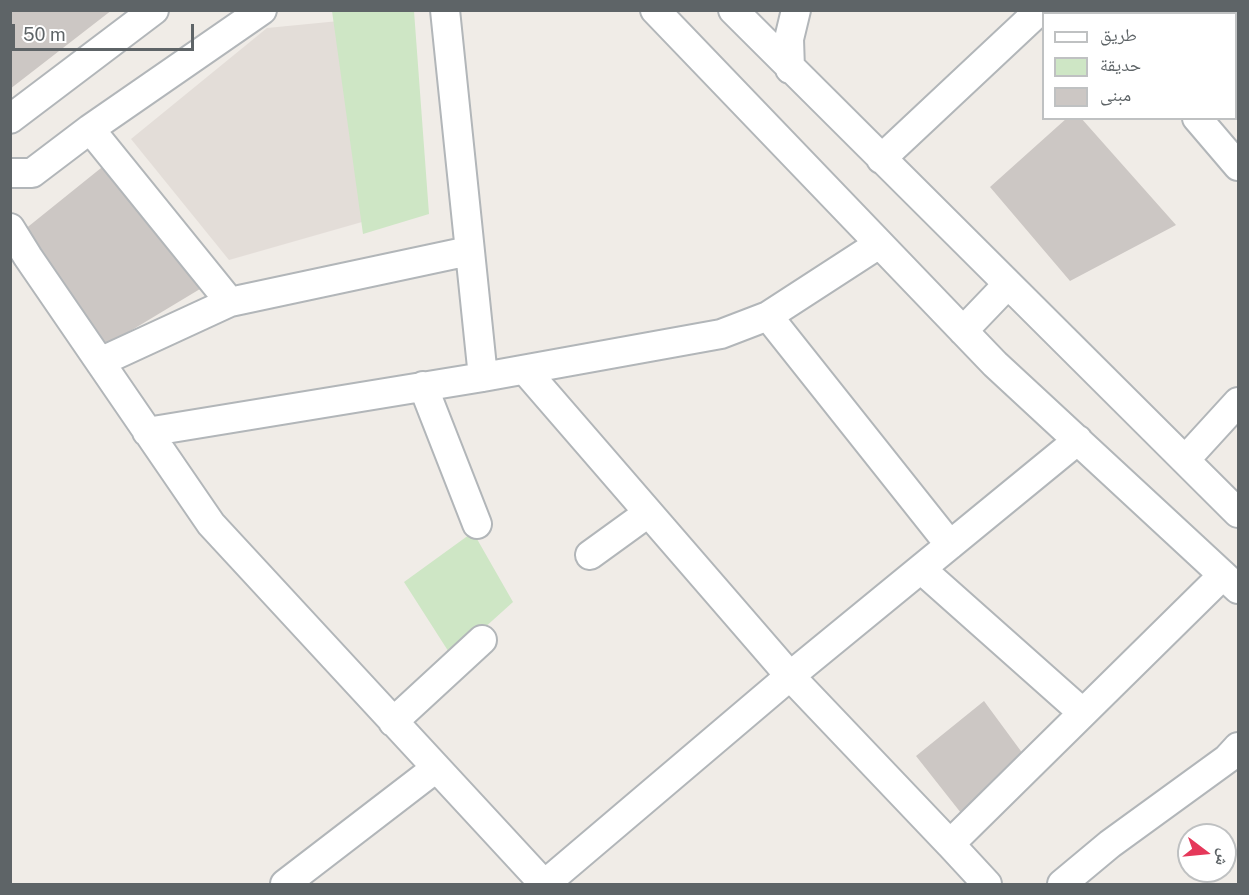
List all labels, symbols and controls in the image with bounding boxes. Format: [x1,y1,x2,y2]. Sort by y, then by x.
scale bar [15,12,196,50]
legend [1042,12,1237,120]
text: 50 m [23,24,66,45]
text: طريق [1100,24,1137,45]
text: حديقة [1100,54,1141,75]
text: مبنى [1100,84,1131,105]
north arrow [1177,823,1237,883]
text: ش [1211,847,1234,868]

